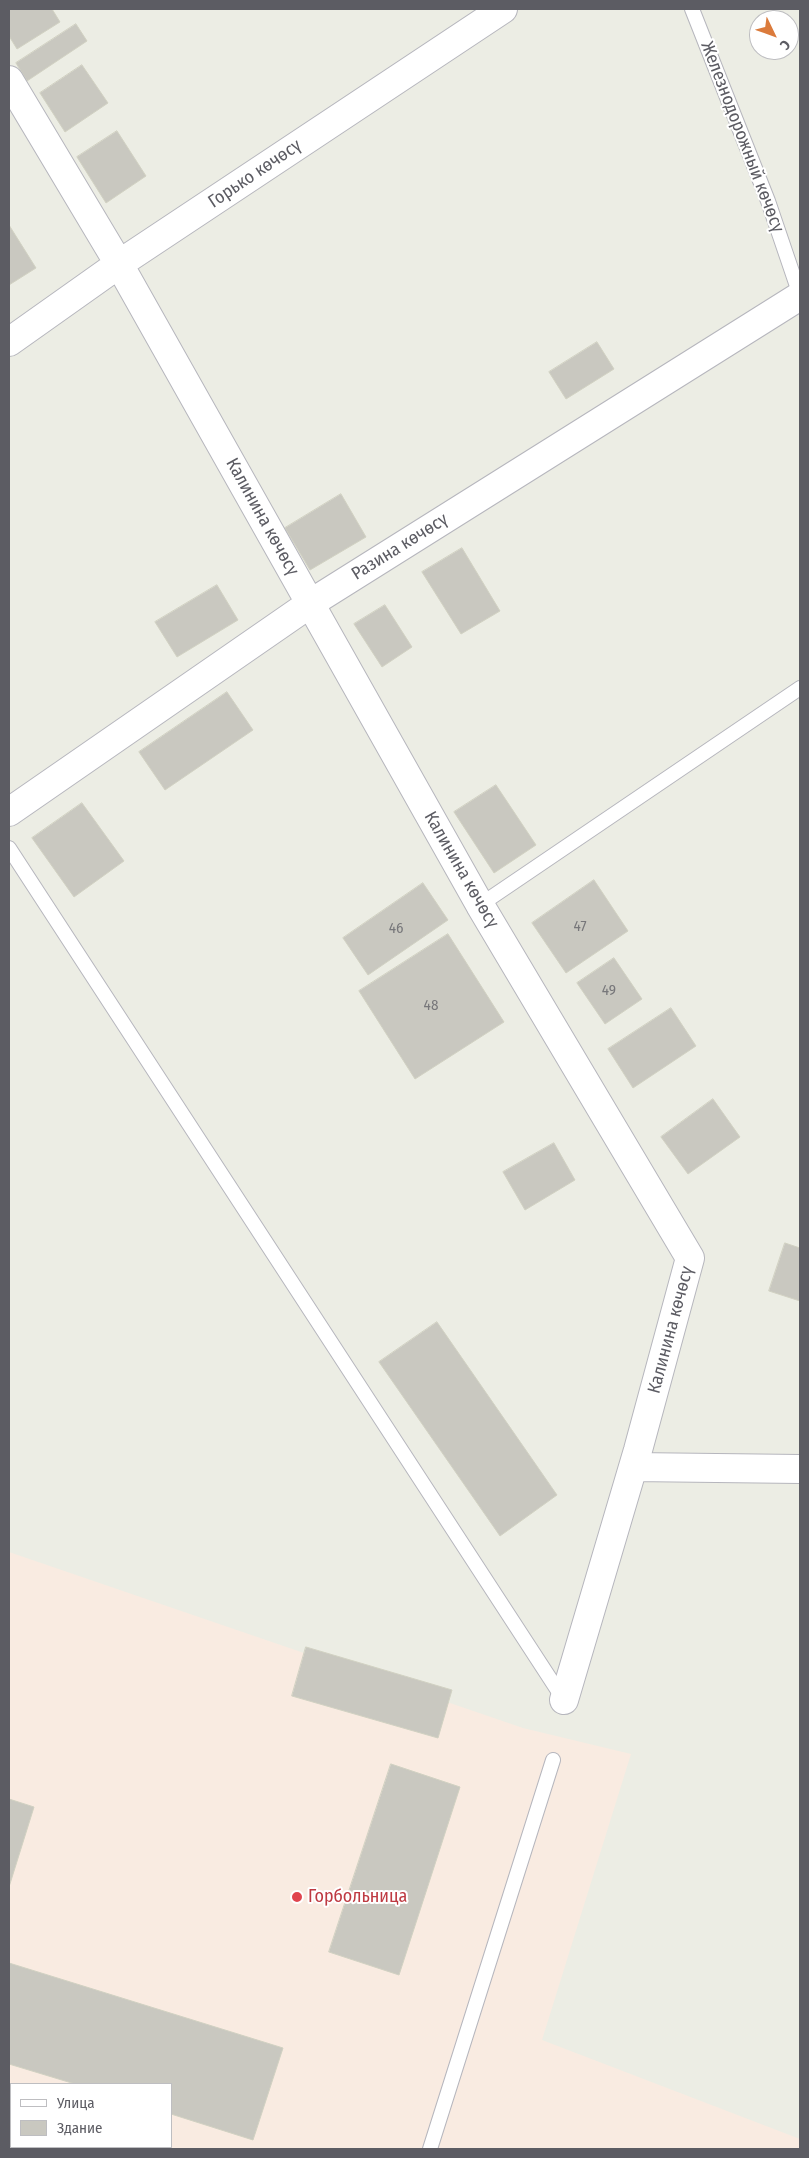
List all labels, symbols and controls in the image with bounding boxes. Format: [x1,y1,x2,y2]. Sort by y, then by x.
north arrow [749,10,799,60]
text: С [776,36,794,53]
street label: Железнодорожный көчөсү [696,39,788,235]
street label: Горько көчөсү [204,135,306,213]
street label: Калинина көчөсү [221,454,303,580]
street label: Разина көчөсү [348,509,452,585]
street label: Калинина көчөсү [419,808,503,932]
house number: 47 [573,918,587,936]
house number: 46 [389,920,403,938]
house number: 49 [602,982,616,1000]
house number: 48 [424,997,438,1015]
street label: Калинина көчөсү [644,1264,698,1396]
place label: Горбольница [308,1886,407,1908]
marker: Горбольница [290,1890,304,1904]
legend [10,2083,172,2148]
text: Улица [57,2094,95,2112]
text: Здание [57,2119,103,2137]

